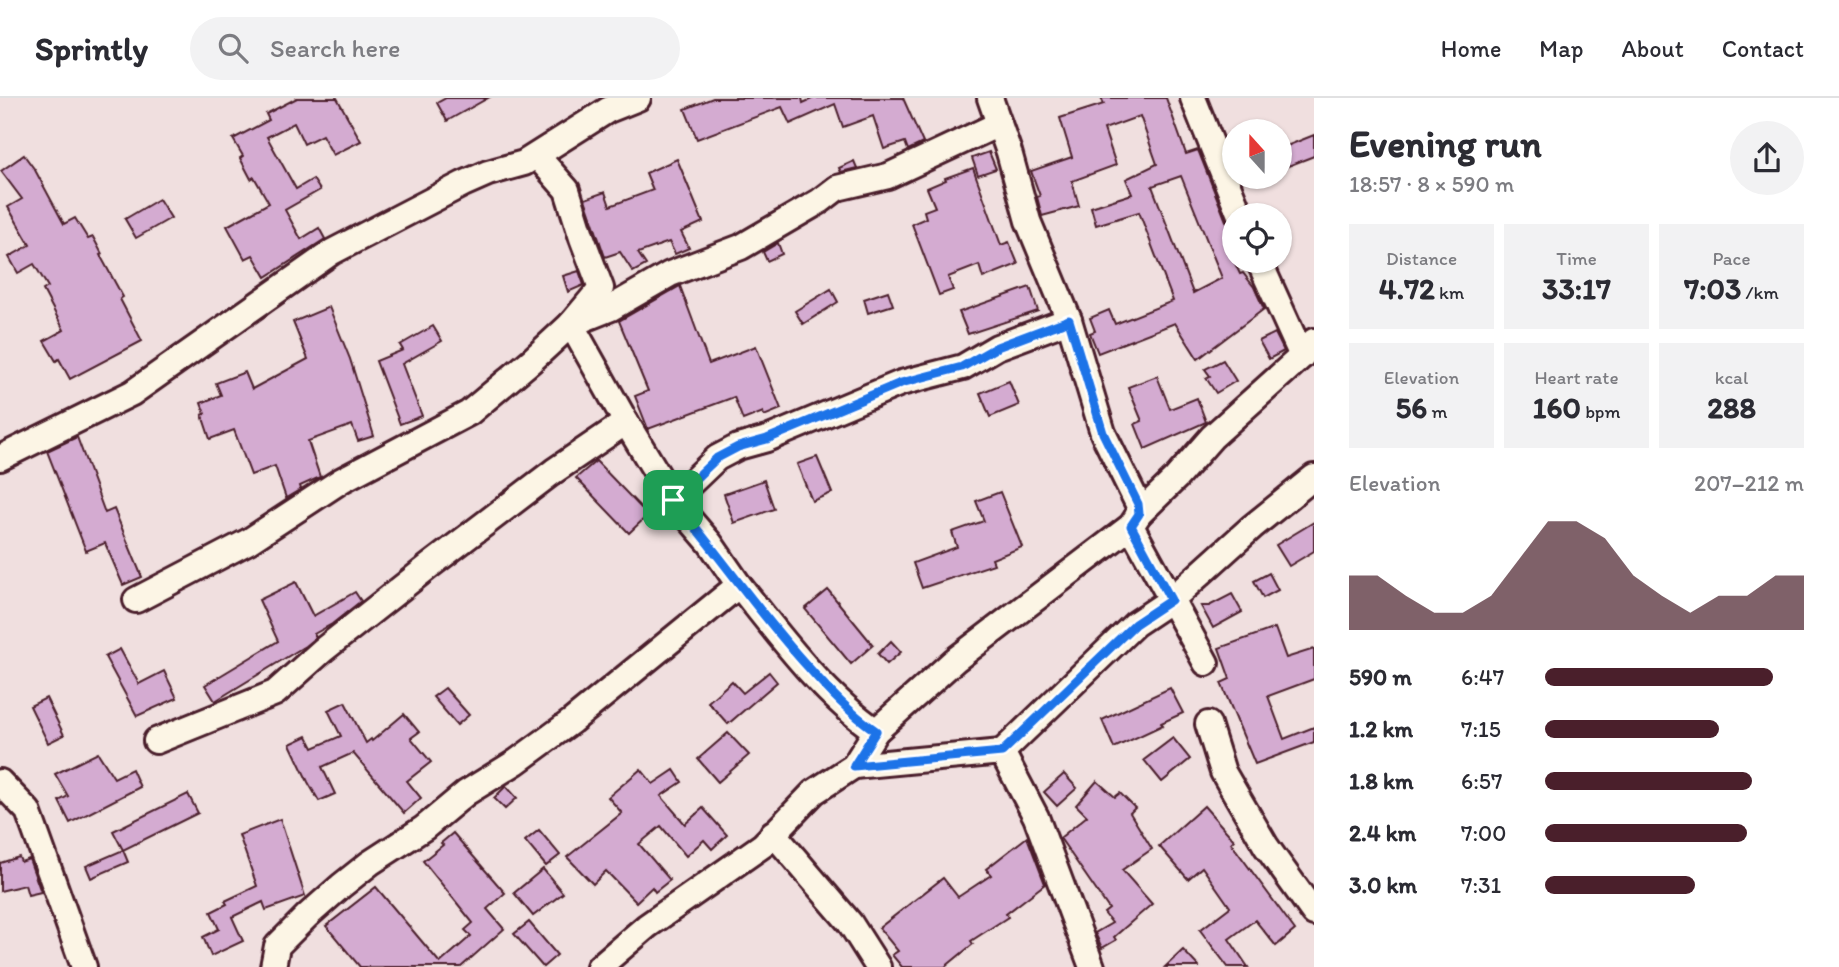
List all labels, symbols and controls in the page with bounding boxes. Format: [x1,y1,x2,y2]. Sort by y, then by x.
search box [190,17,680,80]
text: Sprintly [35,29,148,68]
icon: search [214,29,252,67]
text: Search here [270,32,400,64]
text: Home [1441,34,1501,63]
text: Map [1539,34,1583,63]
text: About [1621,34,1684,63]
text: Contact [1722,34,1804,63]
north arrow [1222,119,1292,189]
map controls [1222,119,1292,273]
text: Evening run [1349,121,1542,167]
button: share [1730,121,1804,195]
text: 18:57 · 8 × 590 m [1349,170,1514,198]
button: locate [1222,203,1292,273]
text: Distance [1386,247,1457,270]
text: Time [1556,247,1597,270]
text: Pace [1712,247,1751,270]
text: 4.72 [1379,270,1435,307]
text: 33:17 [1542,270,1611,307]
text: 7:03 [1684,270,1741,307]
text: km [1435,281,1464,304]
text: /km [1741,281,1779,304]
text: Elevation [1384,366,1459,389]
text: Heart rate [1534,366,1619,389]
text: kcal [1715,366,1748,389]
text: 56 [1396,389,1427,426]
text: 160 [1533,389,1581,426]
text: 288 [1707,389,1756,426]
text: m [1427,400,1447,423]
text: bpm [1581,400,1620,423]
text: Elevation [1349,469,1440,497]
text: 207–212 m [1694,469,1804,497]
pin [643,470,703,530]
icon: arrive [654,481,692,519]
text: 590 m [1349,663,1412,691]
text: 6:47 [1461,663,1504,691]
text: 1.2 km [1349,715,1413,743]
text: 7:15 [1461,715,1501,743]
text: 1.8 km [1349,767,1414,795]
text: 6:57 [1461,767,1502,795]
text: 2.4 km [1349,819,1416,847]
text: 7:00 [1461,819,1506,847]
text: 3.0 km [1349,871,1417,899]
text: 7:31 [1461,871,1501,899]

